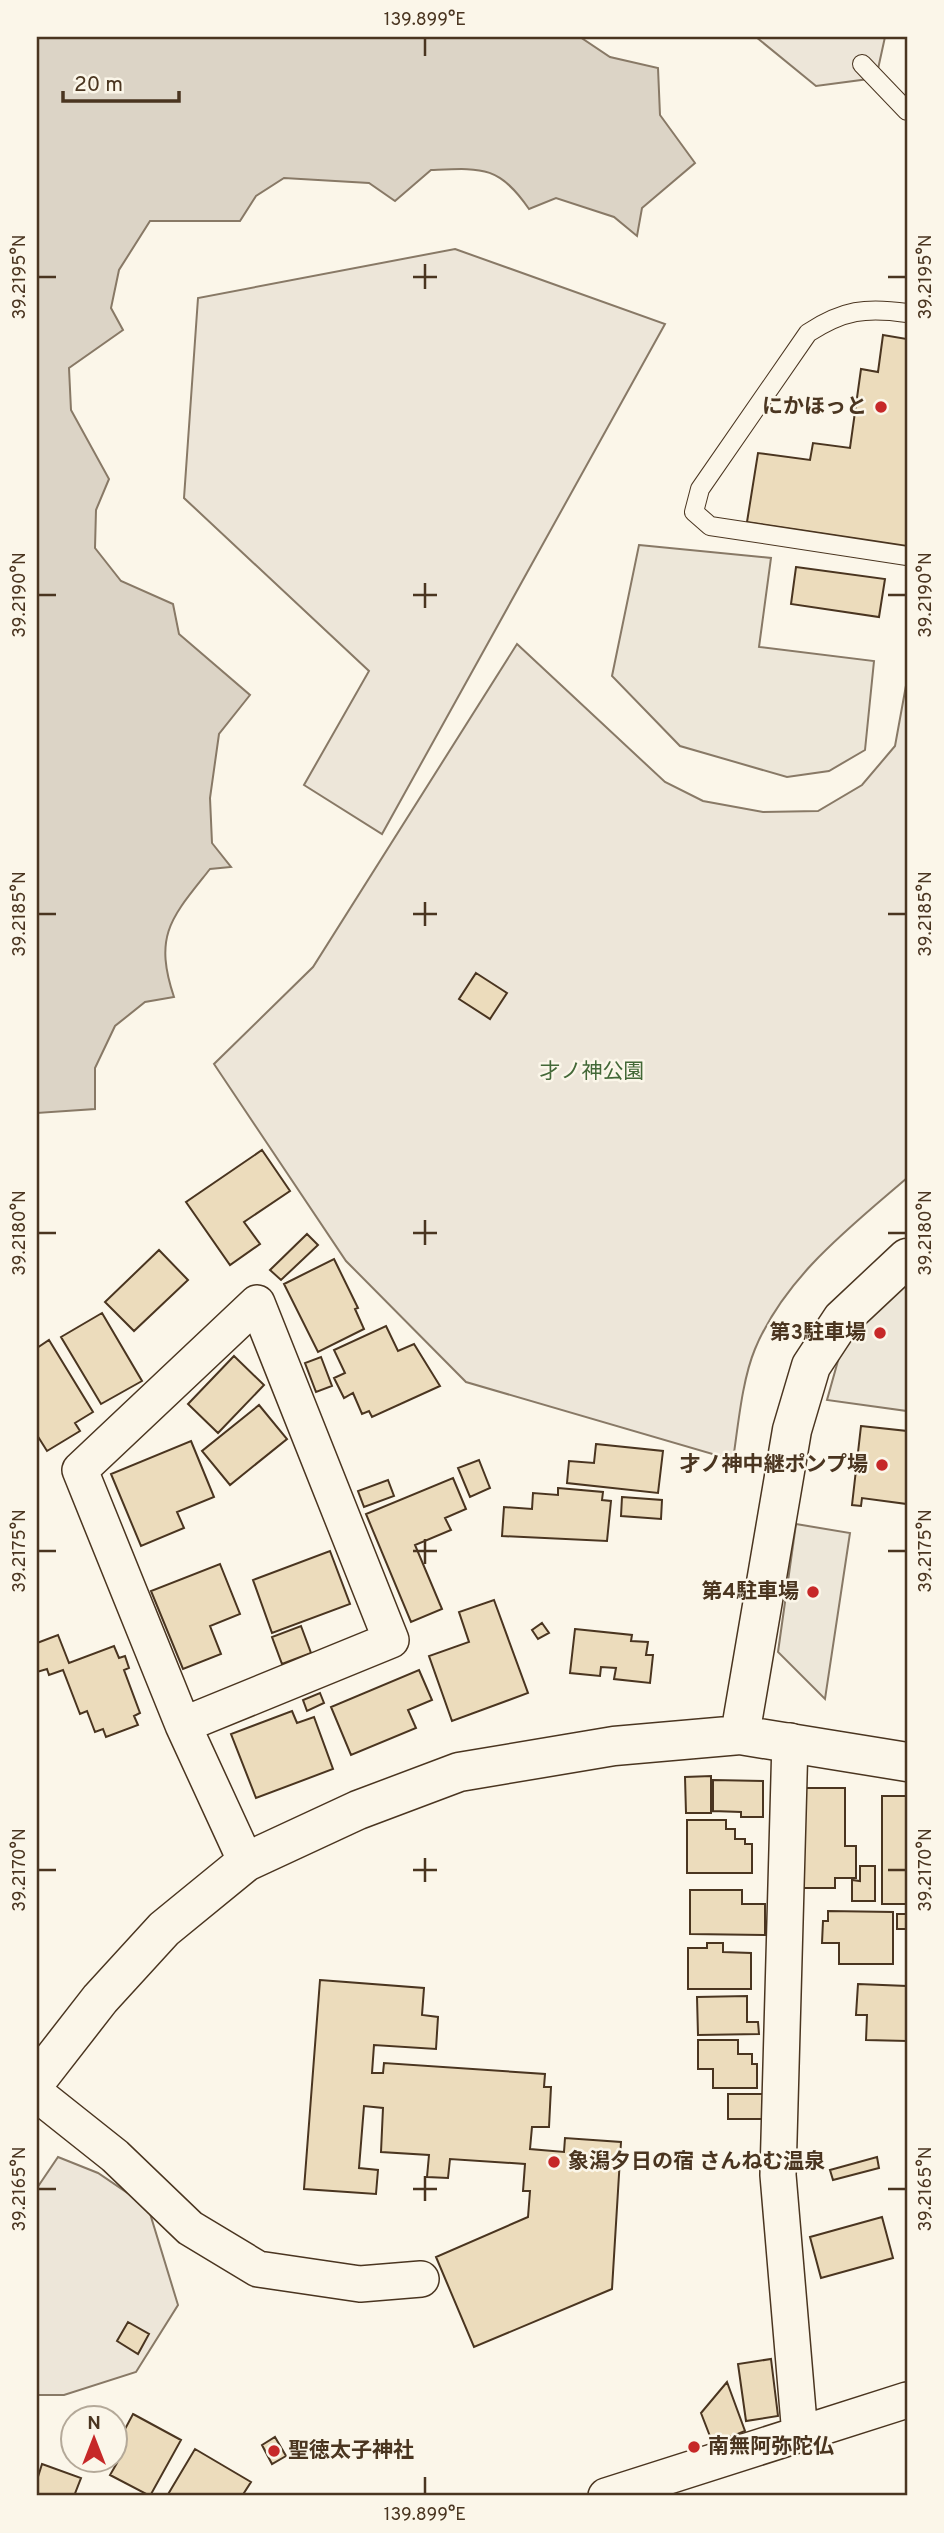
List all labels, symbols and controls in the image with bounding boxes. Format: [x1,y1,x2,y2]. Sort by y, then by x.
text: 139.899°E [384,9,466,32]
scale bar [63,60,178,104]
text: 20 m [74,72,123,99]
text: 39.2195°N [9,234,32,320]
text: 39.2195°N [915,234,938,320]
place label: にかほっと [762,394,867,421]
marker: にかほっと [873,399,889,415]
text: 39.2190°N [9,552,32,638]
text: 39.2190°N [915,552,938,638]
text: 39.2185°N [9,871,32,957]
text: 39.2185°N [915,871,938,957]
park label: 才ノ神公園 [540,1059,645,1086]
text: 39.2180°N [9,1190,32,1276]
text: 39.2180°N [915,1190,938,1276]
place label: 第3駐車場 [769,1320,866,1347]
marker: 第3駐車場 [872,1325,888,1341]
place label: 才ノ神中継ポンプ場 [680,1452,868,1479]
marker: 才ノ神中継ポンプ場 [874,1457,890,1473]
text: 39.2175°N [9,1509,32,1593]
text: 39.2175°N [915,1509,938,1593]
place label: 第4駐車場 [702,1579,799,1606]
marker: 第4駐車場 [805,1584,821,1600]
text: 39.2170°N [9,1828,32,1912]
text: 39.2170°N [915,1828,938,1912]
text: 39.2165°N [9,2146,32,2232]
text: 39.2165°N [915,2146,938,2232]
place label: 象潟夕日の宿 さんねむ温泉 [568,2149,825,2176]
marker: 象潟夕日の宿 さんねむ温泉 [546,2154,562,2170]
north arrow [60,2404,130,2474]
text: N [87,2412,101,2436]
place label: 南無阿弥陀仏 [708,2434,834,2461]
place label: 聖徳太子神社 [288,2438,414,2465]
marker: 南無阿弥陀仏 [686,2439,702,2455]
marker: 聖徳太子神社 [266,2443,282,2459]
text: 139.899°E [384,2504,466,2527]

